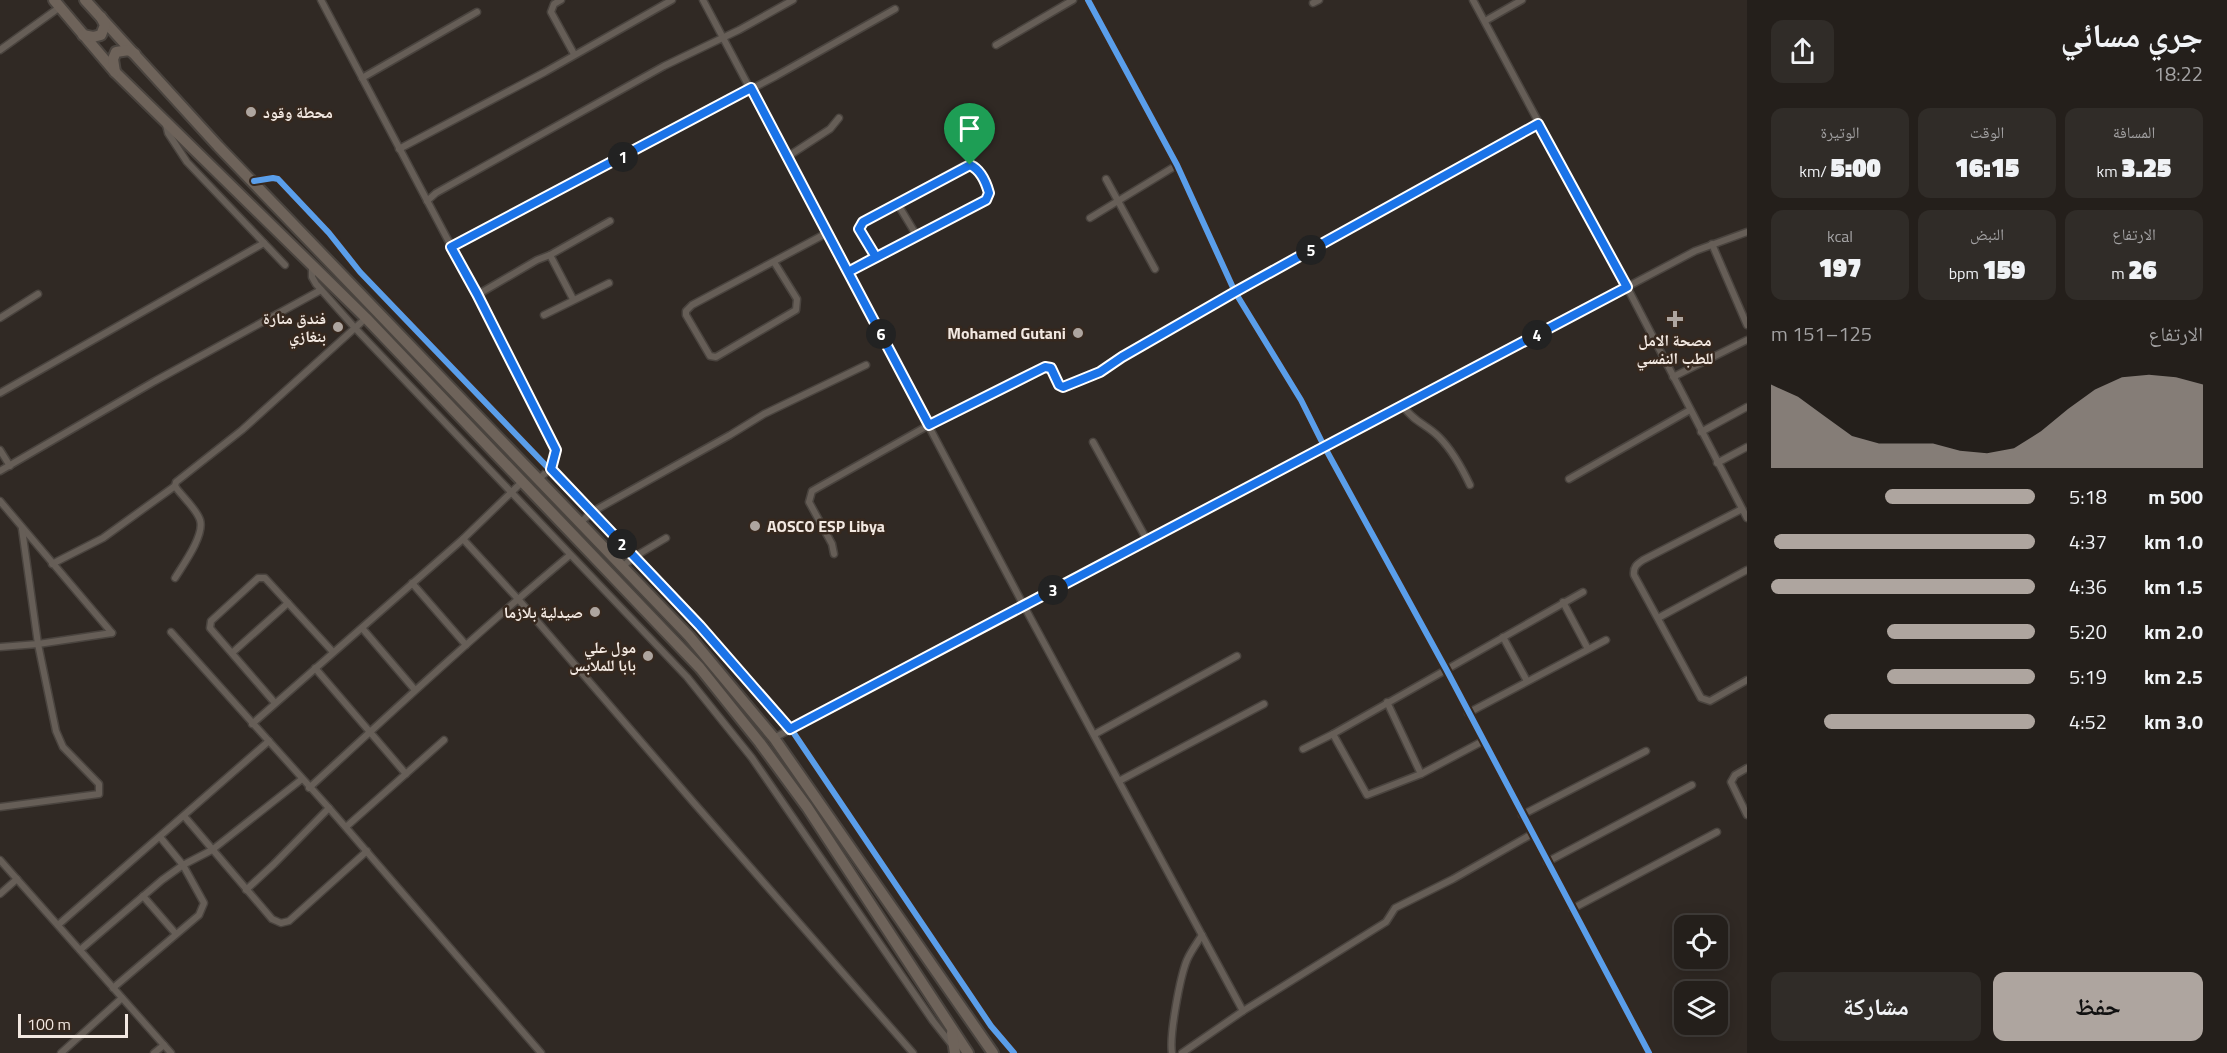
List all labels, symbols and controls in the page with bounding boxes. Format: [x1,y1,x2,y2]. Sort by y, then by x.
text: جري مسائي [2061,10,2203,60]
button: share [1771,20,1834,83]
text: 18:22 [2154,58,2203,89]
place label: محطة وقود [263,100,333,124]
pin [944,103,995,165]
marker: محطة وقود [244,105,258,119]
icon: arrive [953,112,986,145]
text: الوتيرة [1821,120,1859,144]
text: الوقت [1970,120,2004,144]
text: المسافة [2113,120,2155,144]
pin: 1 [608,142,638,172]
text: 1 [619,145,627,169]
text: 5:00 [1830,148,1881,187]
text: 16:15 [1955,148,2019,187]
text: 3.25 [2121,148,2171,187]
text: /km [1799,159,1830,183]
text: km [2097,159,2121,183]
text: النبض [1970,222,2004,246]
text: الارتفاع [2112,222,2156,246]
text: kcal [1827,224,1853,248]
pin: 5 [1296,235,1326,265]
text: 5 [1307,238,1315,262]
text: 197 [1819,248,1861,287]
text: 159 [1982,250,2025,289]
text: 26 [2128,250,2157,289]
text: bpm [1949,261,1982,285]
text: m [2111,261,2128,285]
place label: فندق منارة بنغازي [263,306,326,349]
marker: مصحة الامل للطب النفسي [1666,310,1684,328]
text: 125–151 m [1771,318,1872,349]
text: الارتفاع [2148,318,2203,349]
pin: 6 [866,319,896,349]
marker: فندق منارة بنغازي [331,320,345,334]
pin: 4 [1522,320,1552,350]
place label: Mohamed Gutani [947,321,1066,345]
text: 6 [877,322,885,346]
text: 4 [1533,323,1541,347]
marker: Mohamed Gutani [1071,326,1085,340]
place label: مصحة الامل للطب النفسي [1637,328,1713,371]
text: 5:18 [2069,481,2107,512]
text: 500 m [2148,481,2203,512]
place label: AOSCO ESP Libya [767,514,885,538]
marker: AOSCO ESP Libya [748,519,762,533]
text: 4:37 [2069,526,2107,557]
text: 1.0 km [2144,526,2203,557]
pin: 2 [607,529,637,559]
text: 2 [618,532,626,556]
text: 4:36 [2069,571,2107,602]
text: 1.5 km [2144,571,2203,602]
pin: 3 [1038,575,1068,605]
text: 3 [1049,578,1057,602]
place label: صيدلية بلازما [504,600,583,624]
marker: صيدلية بلازما [588,605,602,619]
text: 5:20 [2069,616,2107,647]
text: 2.0 km [2144,616,2203,647]
place label: مول علي بابا للملابس [569,635,636,677]
marker: مول علي بابا للملابس [641,649,655,663]
text: 5:19 [2069,661,2107,692]
text: 2.5 km [2144,661,2203,692]
text: 4:52 [2069,706,2107,737]
text: 3.0 km [2144,706,2203,737]
map controls [1674,915,1728,1035]
button: locate [1674,915,1728,969]
button: مشاركة [1771,972,1981,1041]
button: حفظ [1993,972,2203,1041]
button: layers [1674,981,1728,1035]
scale bar [18,1011,128,1038]
text: 100 m [27,1012,71,1036]

